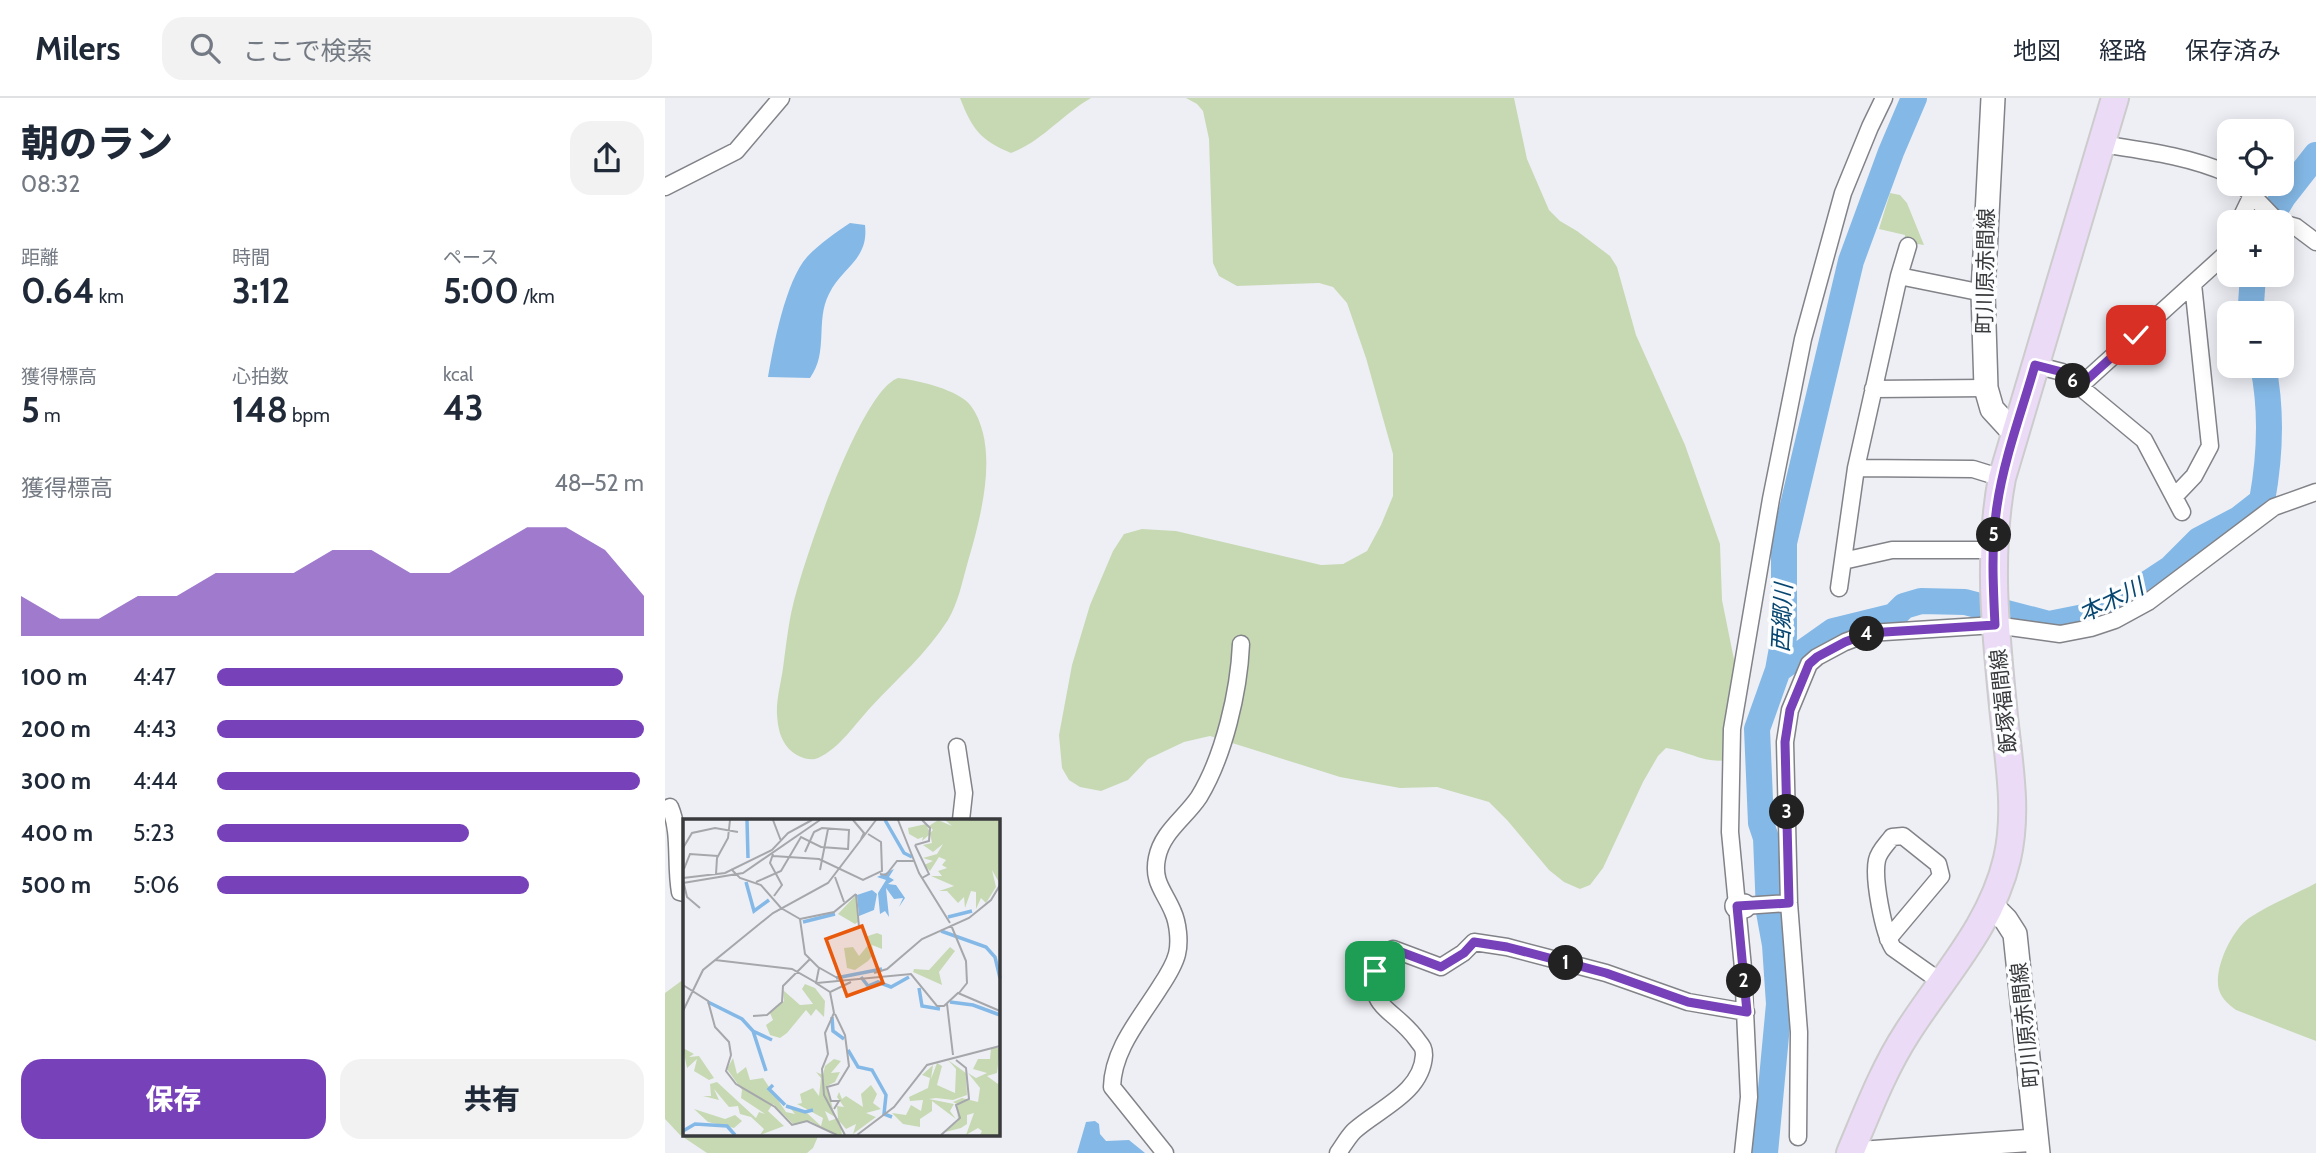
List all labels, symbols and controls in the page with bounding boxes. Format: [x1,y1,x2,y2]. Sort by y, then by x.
search box [162,17,652,80]
text: Milers [35,28,120,68]
icon: search [186,29,224,67]
text: ここで検索 [242,35,372,67]
text: 地図 [2013,36,2061,65]
text: 経路 [2099,36,2147,65]
text: 保存済み [2185,36,2281,65]
map controls [2217,119,2294,378]
button: locate [2217,119,2294,196]
text: 朝のラン [21,120,173,167]
button: share [570,121,644,195]
text: 08:32 [21,170,80,198]
street label: 町川原赤間線 [1971,208,1999,334]
button: + [2217,210,2294,287]
text: 距離 [21,246,59,269]
text: 時間 [232,246,270,269]
text: ペース [443,246,499,269]
text: 0.64 [21,269,95,312]
text: 3:12 [232,269,290,312]
text: 5:00 [443,269,519,312]
text: km [95,285,124,308]
text: /km [519,285,555,308]
button: − [2217,301,2294,378]
pin [2106,305,2166,365]
icon: check [2117,316,2155,354]
text: kcal [443,363,473,386]
pin: 6 [2055,364,2091,398]
text: 獲得標高 [21,365,97,388]
text: 心拍数 [232,365,289,388]
text: 6 [2067,369,2078,392]
text: 43 [443,386,484,429]
text: 5 [21,388,40,431]
text: 148 [232,388,288,431]
text: m [40,404,61,427]
text: bpm [288,404,330,427]
text: 48–52 m [554,469,644,497]
text: 獲得標高 [21,474,113,502]
pin: 5 [1977,518,2011,552]
text: 5 [1988,523,1999,546]
water label: 本木川 [2074,571,2151,628]
water label: 西郷川 [1766,580,1798,653]
pin: 4 [1849,616,1885,652]
text: 4 [1861,622,1872,645]
street label: 飯塚福間線 [1985,647,2021,755]
text: 100 m [21,663,87,691]
text: 4:47 [133,663,176,691]
text: 200 m [21,715,91,743]
text: 4:43 [133,715,177,743]
text: 300 m [21,767,91,795]
text: 4:44 [133,767,178,795]
pin: 3 [1769,794,1805,830]
text: 3 [1781,800,1792,823]
text: 400 m [21,819,93,847]
text: 5:23 [133,819,175,847]
inset map [683,819,999,1136]
text: 500 m [21,871,91,899]
text: 5:06 [133,871,179,899]
pin [1345,941,1405,1001]
pin: 1 [1549,946,1583,980]
text: 1 [1562,951,1569,974]
icon: arrive [1356,952,1394,990]
street label: 町川原赤間線 [2006,961,2044,1089]
pin: 2 [1727,964,1761,998]
text: 2 [1738,969,1749,992]
button: 保存 [21,1059,326,1139]
button: 共有 [340,1059,644,1139]

